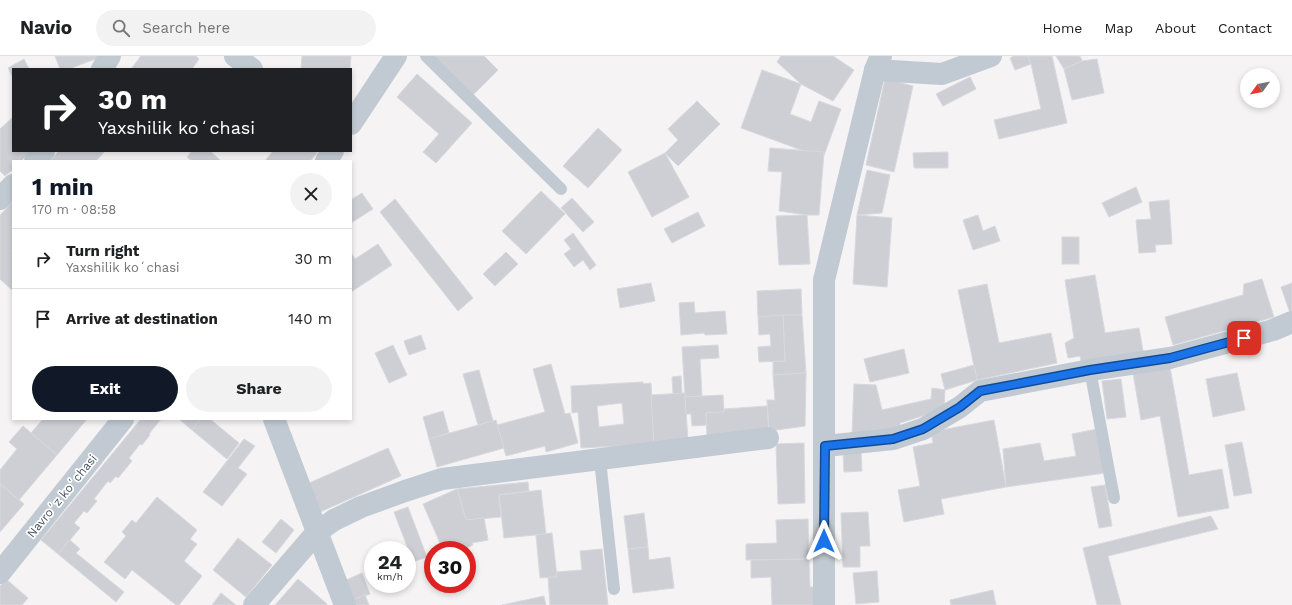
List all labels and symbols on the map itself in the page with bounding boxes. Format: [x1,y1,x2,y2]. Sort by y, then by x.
north arrow [1240,68,1280,108]
pin [1227,321,1261,355]
street label: Navroʻz koʻchasi [24,452,100,540]
position arrow [803,520,845,562]
speed limit sign: 30 [424,541,476,593]

